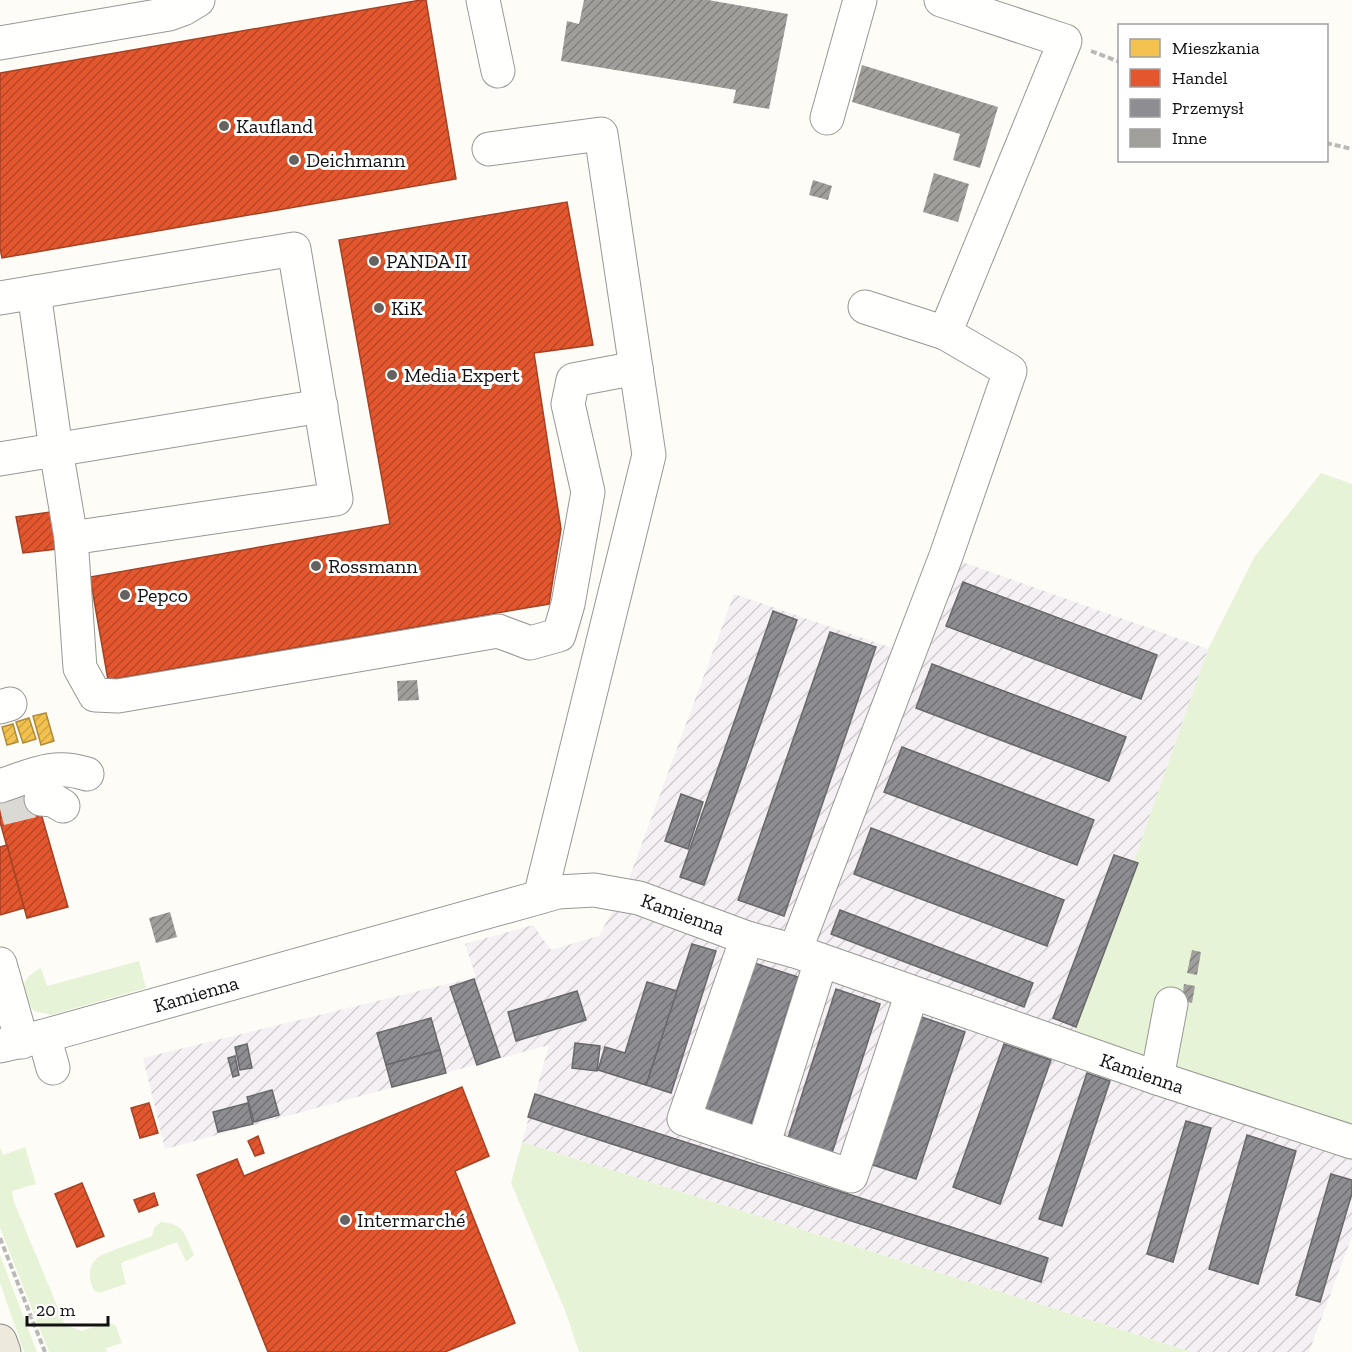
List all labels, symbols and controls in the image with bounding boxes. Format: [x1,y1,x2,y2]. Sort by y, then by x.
legend [1118,24,1328,162]
text: Mieszkania [1172,37,1260,59]
text: Handel [1172,67,1228,89]
text: Przemysł [1172,97,1244,119]
place label: Kaufland [236,114,313,138]
marker: Kaufland [217,119,231,133]
text: Inne [1172,127,1207,149]
place label: Deichmann [306,148,406,172]
marker: Deichmann [287,153,301,167]
place label: PANDA II [386,249,467,273]
marker: PANDA II [367,254,381,268]
place label: KiK [391,296,422,320]
marker: KiK [372,301,386,315]
place label: Media Expert [404,363,520,387]
marker: Media Expert [385,368,399,382]
place label: Rossmann [328,554,418,578]
marker: Rossmann [309,559,323,573]
place label: Pepco [137,583,188,607]
marker: Pepco [118,588,132,602]
street label: Kamienna [638,888,728,940]
street label: Kamienna [151,970,242,1018]
street label: Kamienna [1097,1047,1188,1099]
place label: Intermarché [357,1208,465,1232]
marker: Intermarché [338,1213,352,1227]
scale bar [27,1289,108,1327]
text: 20 m [36,1299,76,1321]

